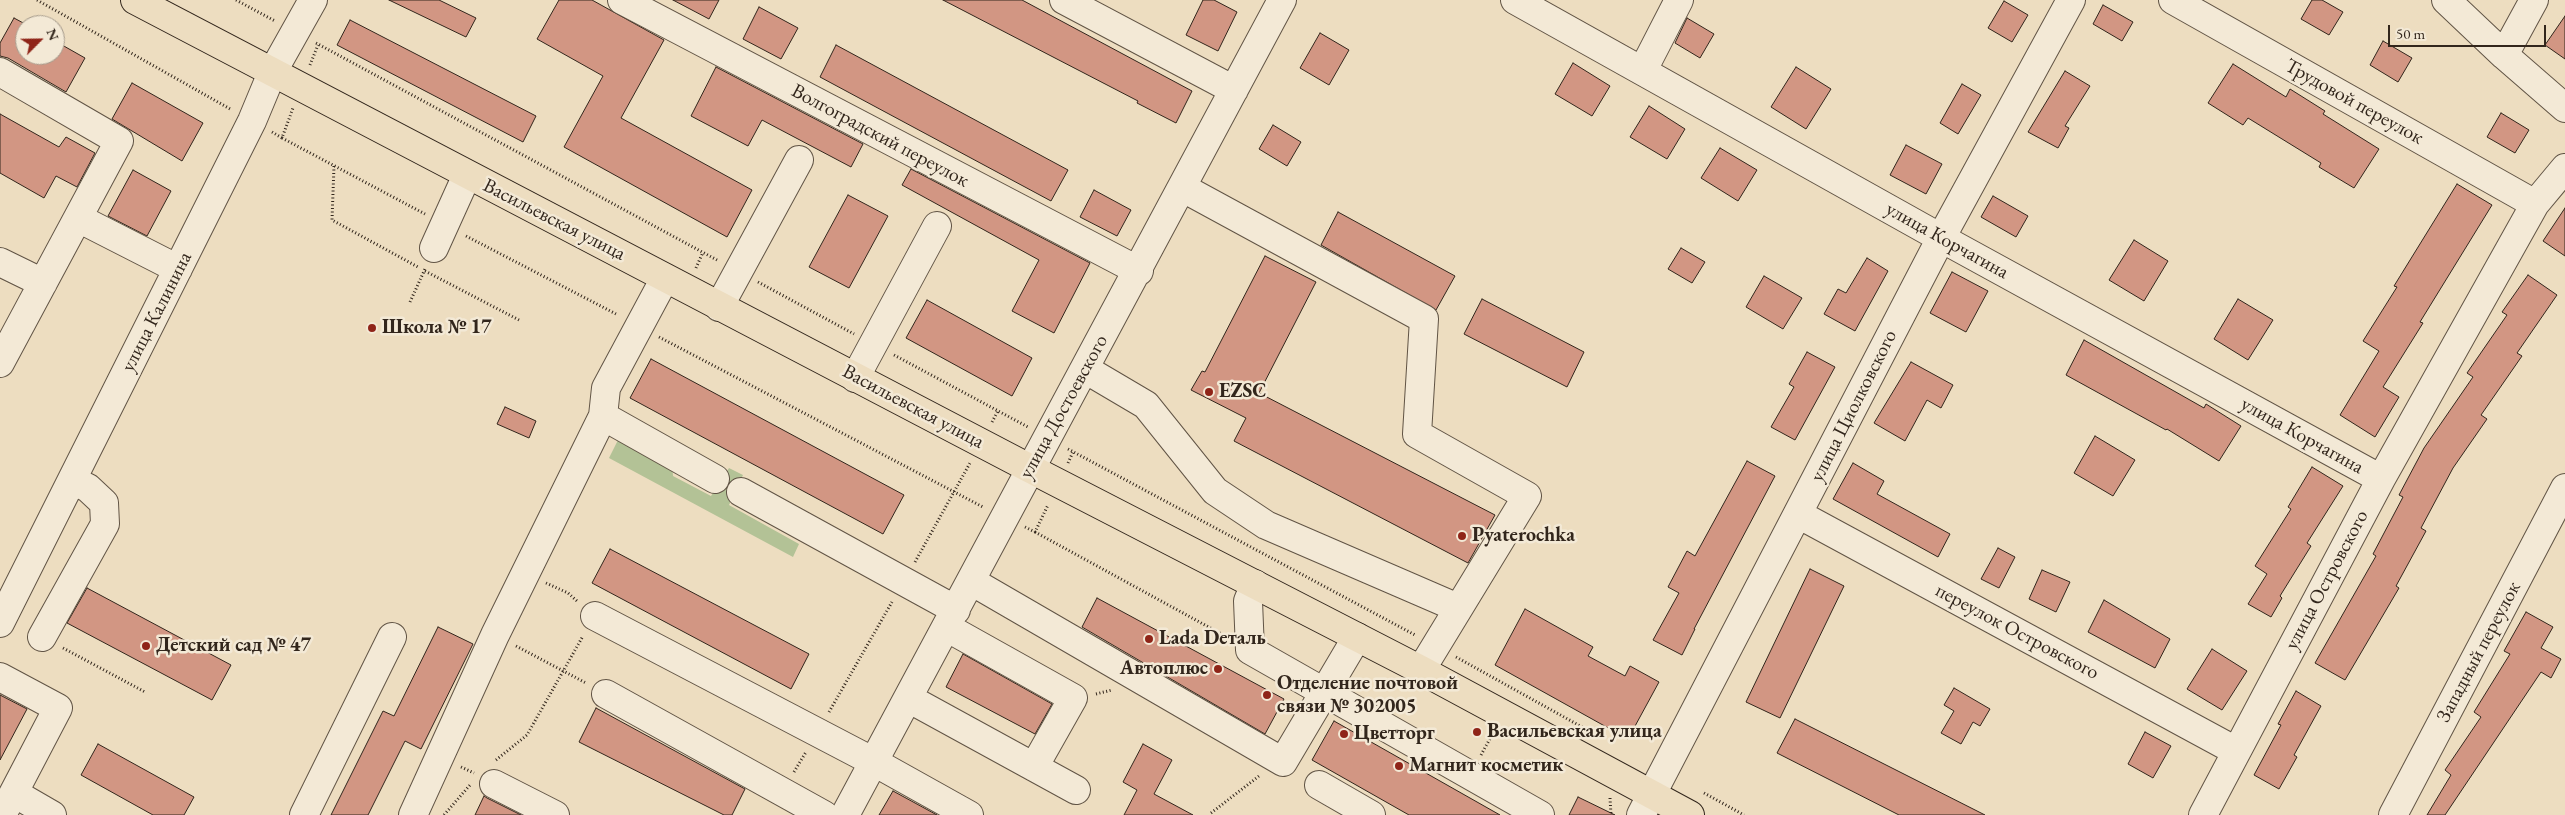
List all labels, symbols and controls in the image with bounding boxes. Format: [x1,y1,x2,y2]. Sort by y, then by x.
north arrow [15,15,65,65]
scale bar [2390,15,2548,47]
text: 50 m [2396,24,2425,43]
text: N [42,26,63,43]
street label: Трудовой переулок [2280,54,2428,150]
street label: Волгоградский переулок [787,79,973,193]
street label: Васильевская улица [479,174,629,266]
street label: улица Корчагина [1881,197,2013,285]
street label: улица Калинина [116,248,198,376]
place label: Школа № 17 [382,316,492,340]
marker: Школа № 17 [366,322,378,334]
street label: улица Циолковского [1805,326,1903,486]
street label: улица Достоевского [1014,331,1114,483]
street label: Васильевская улица [838,360,988,454]
place label: EZSC [1219,380,1266,404]
marker: EZSC [1203,386,1215,398]
street label: улица Корчагина [2236,392,2368,480]
street label: улица Островского [2280,506,2374,654]
place label: Pyaterochka [1472,524,1575,548]
marker: Pyaterochka [1456,530,1468,542]
street label: Западный переулок [2432,578,2526,726]
street label: переулок Островского [1931,579,2103,685]
place label: Lada Dеталь [1159,627,1266,651]
marker: Lada Dеталь [1143,633,1155,645]
place label: Детский сад № 47 [156,634,311,658]
marker: Детский сад № 47 [140,640,152,652]
place label: Автоплюс [1120,657,1208,681]
marker: Автоплюс [1212,663,1224,675]
place label: Отделение почтовой связи № 302005 [1277,672,1458,719]
marker: Отделение почтовой связи № 302005 [1261,689,1273,701]
place label: Васильевская улица [1487,720,1662,744]
place label: Цветторг [1354,722,1435,746]
marker: Васильевская улица [1471,726,1483,738]
marker: Цветторг [1338,728,1350,740]
place label: Магнит косметик [1409,754,1563,778]
marker: Магнит косметик [1393,760,1405,772]

